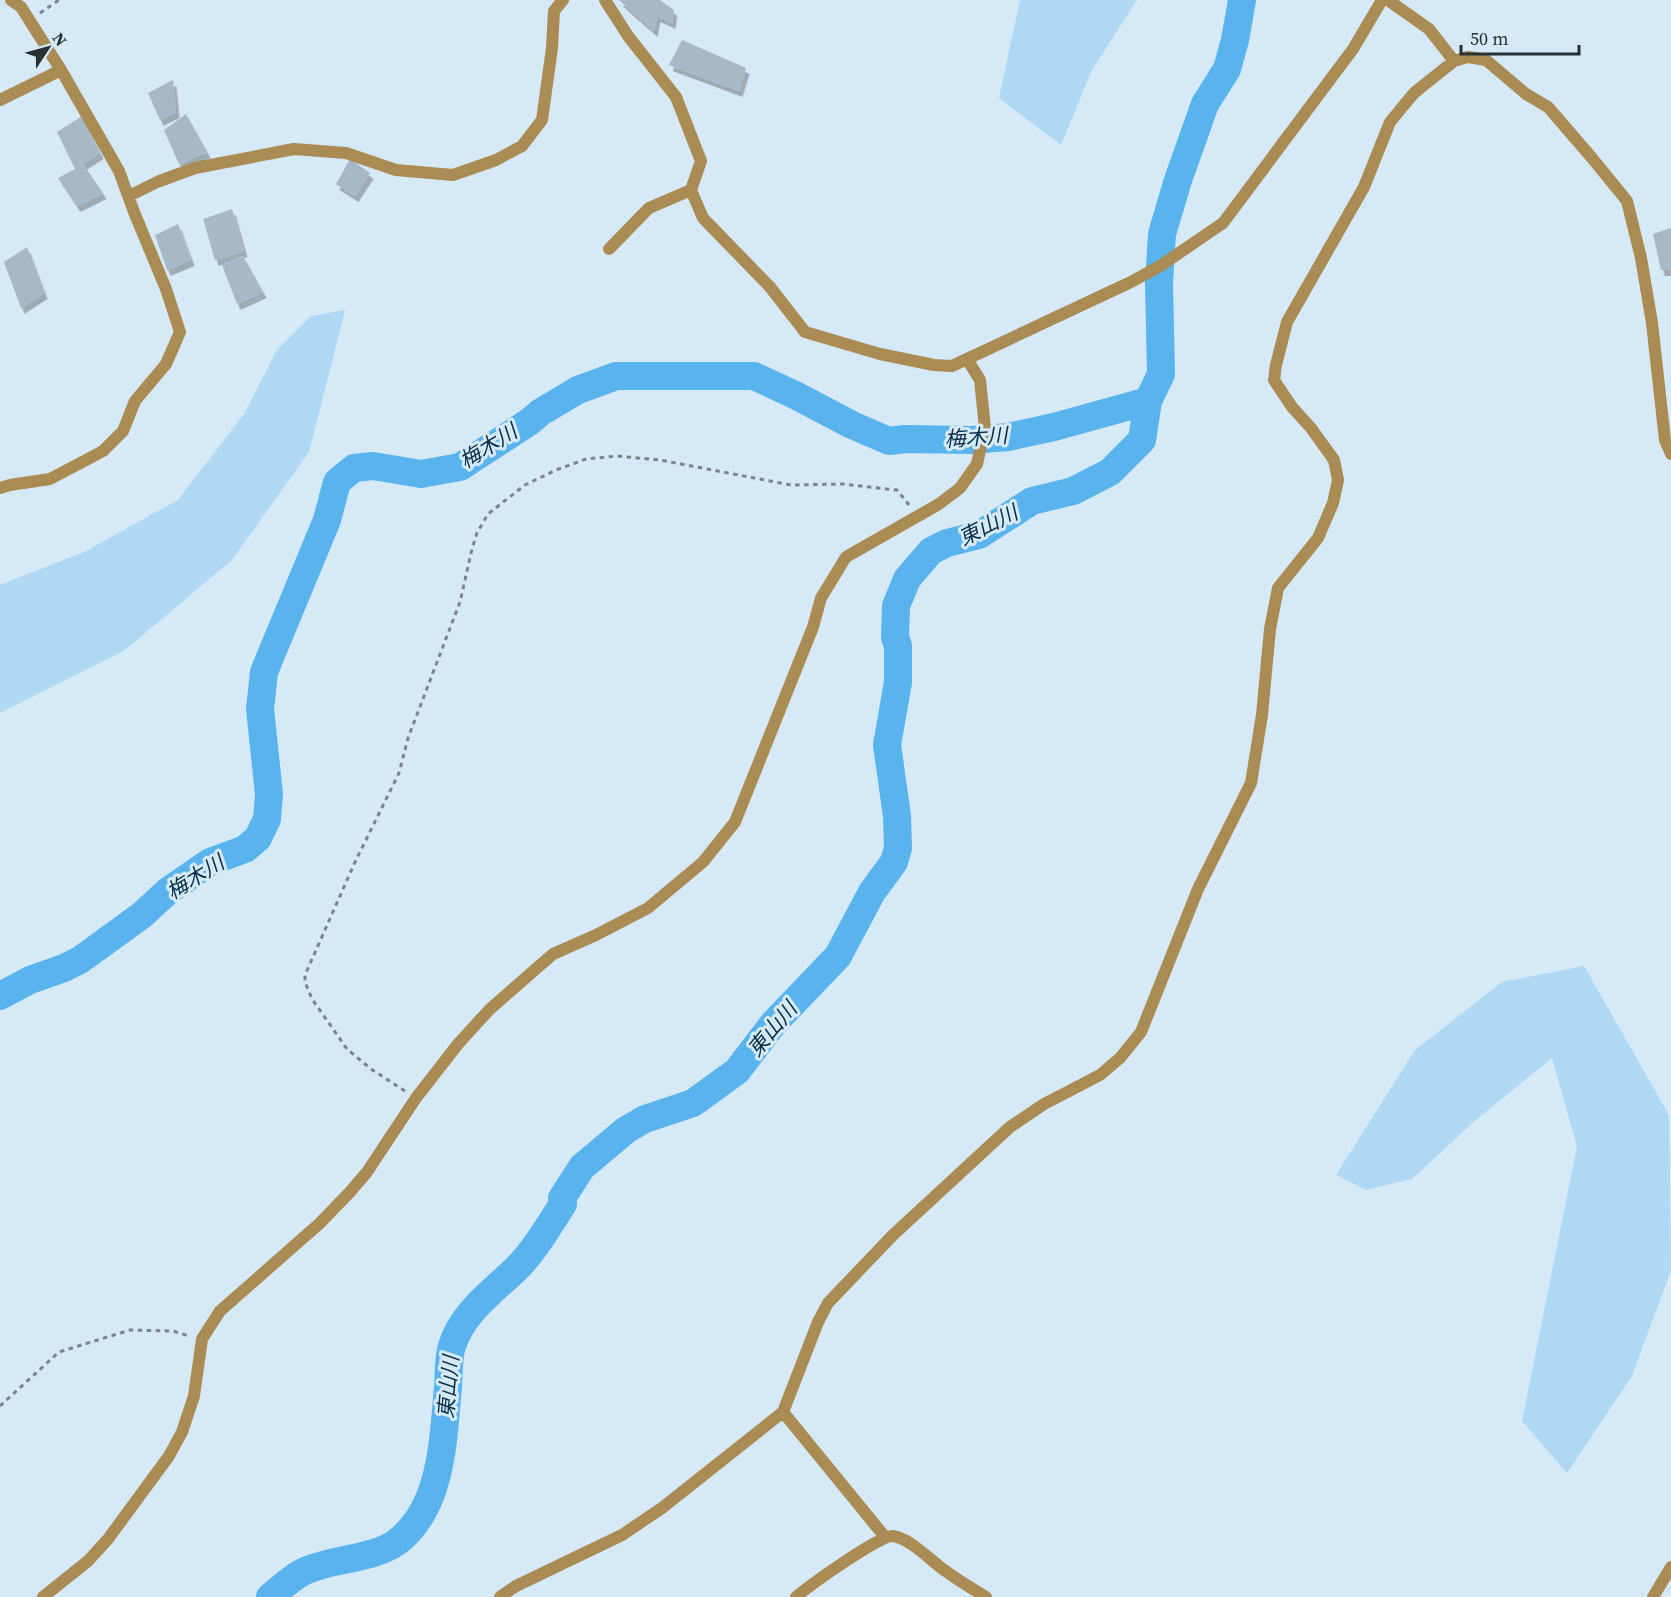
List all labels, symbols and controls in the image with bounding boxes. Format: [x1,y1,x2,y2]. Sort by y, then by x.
north arrow [18,18,78,78]
scale bar [1461,18,1580,56]
text: 50 m [1470,26,1508,51]
text: N [48,28,73,51]
water label: 梅木川 [454,416,524,475]
water label: 梅木川 [944,420,1010,454]
water label: 東山川 [953,497,1024,552]
water label: 梅木川 [161,847,231,906]
water label: 東山川 [741,994,805,1062]
water label: 東山川 [431,1352,465,1420]

